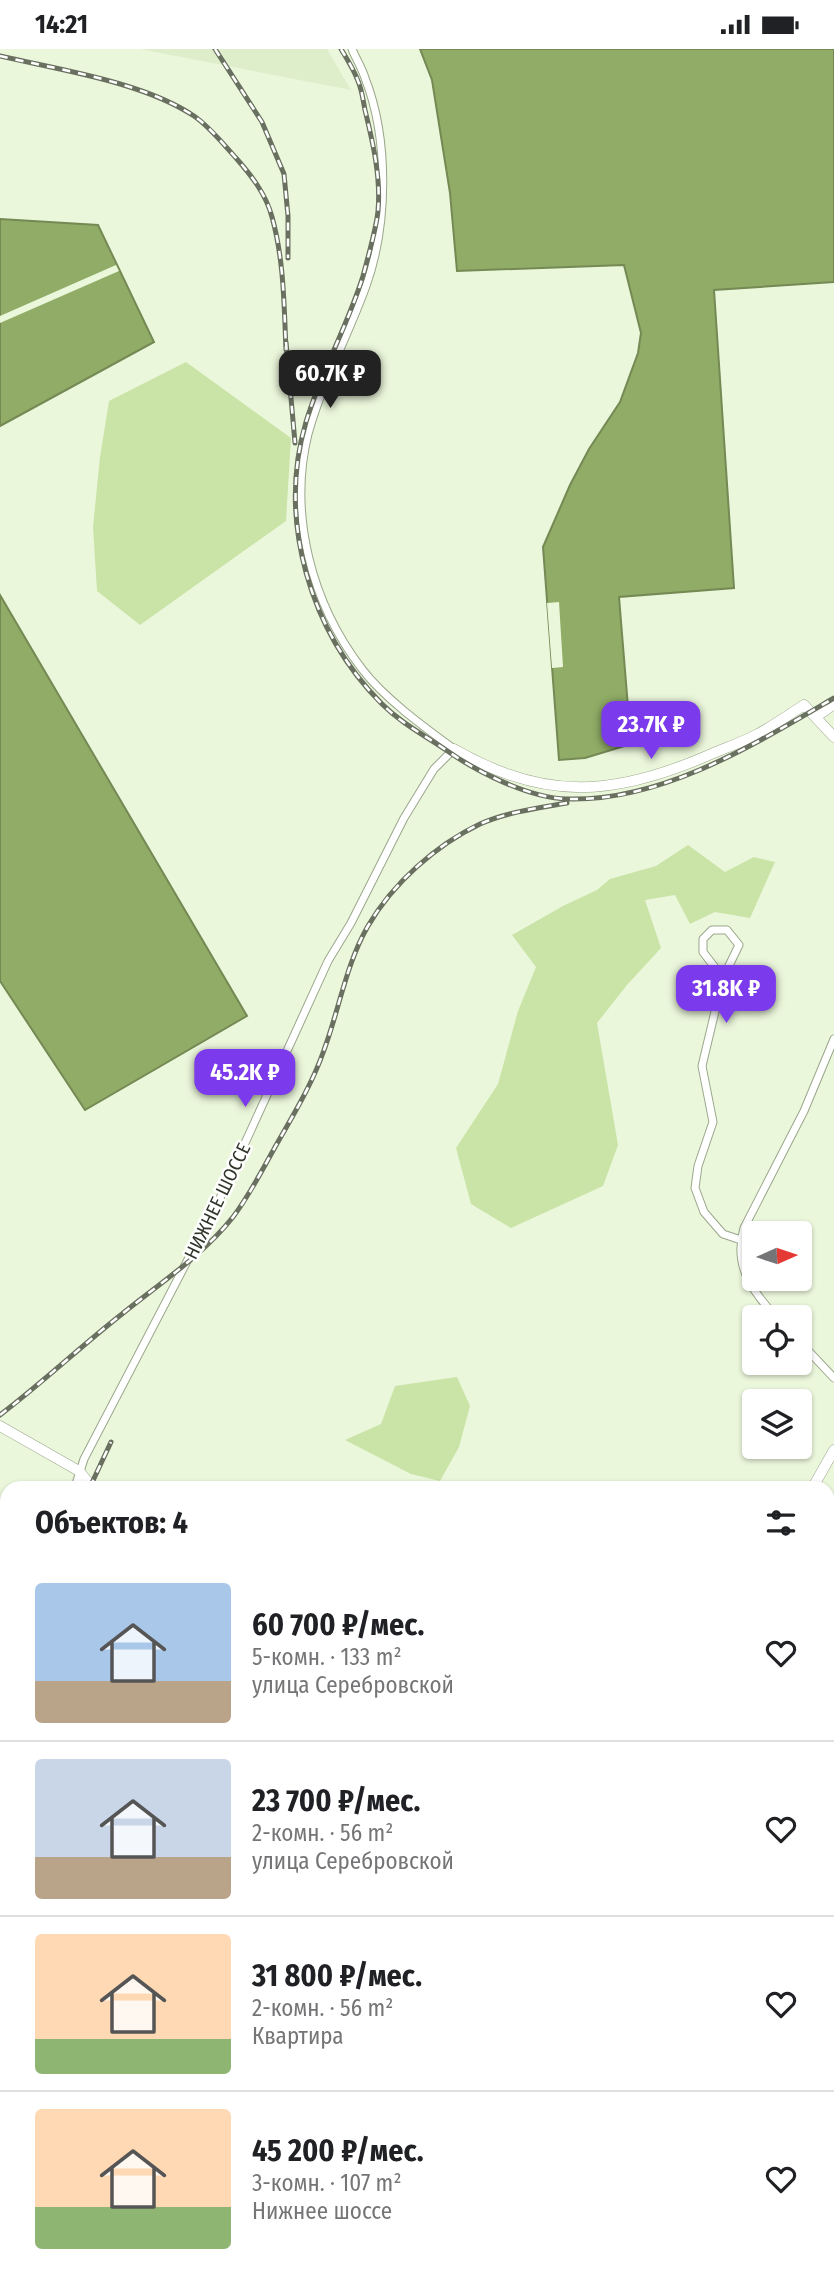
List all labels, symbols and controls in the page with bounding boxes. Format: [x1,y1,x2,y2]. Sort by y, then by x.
text: 14:21 [35,9,88,40]
pin: 60.7K ₽ [265,351,395,410]
text: 60.7K ₽ [295,359,365,387]
pin: 23.7K ₽ [586,701,716,761]
text: 23.7K ₽ [617,710,685,738]
pin: 31.8K ₽ [661,965,791,1025]
text: 31.8K ₽ [692,974,760,1002]
pin: 45.2K ₽ [180,1049,310,1109]
text: 45.2K ₽ [210,1058,280,1086]
street label: НИЖНЕЕ ШОССЕ [179,1139,256,1263]
north arrow [742,1221,812,1291]
map controls [742,1221,812,1459]
button: locate [742,1305,812,1375]
button: layers [742,1389,812,1459]
icon: filters [762,1504,800,1542]
text: Объектов: 4 [35,1505,188,1541]
text: 60 700 ₽/мес. [252,1607,424,1643]
icon: home [91,1611,175,1695]
icon: heart [762,1634,800,1672]
text: 5-комн. · 133 m² [252,1643,402,1671]
text: улица Серебровской [252,1671,454,1699]
text: 23 700 ₽/мес. [252,1783,420,1819]
icon: home [91,1787,175,1871]
icon: heart [762,1810,800,1848]
text: 2-комн. · 56 m² [252,1819,393,1847]
text: улица Серебровской [252,1847,454,1875]
text: 31 800 ₽/мес. [252,1958,422,1994]
icon: home [91,1962,175,2046]
icon: heart [762,1985,800,2023]
text: 2-комн. · 56 m² [252,1994,393,2022]
text: Квартира [252,2022,344,2050]
text: 45 200 ₽/мес. [252,2133,424,2169]
icon: home [91,2137,175,2221]
icon: heart [762,2160,800,2198]
text: 3-комн. · 107 m² [252,2169,402,2197]
text: Нижнее шоссе [252,2197,392,2225]

